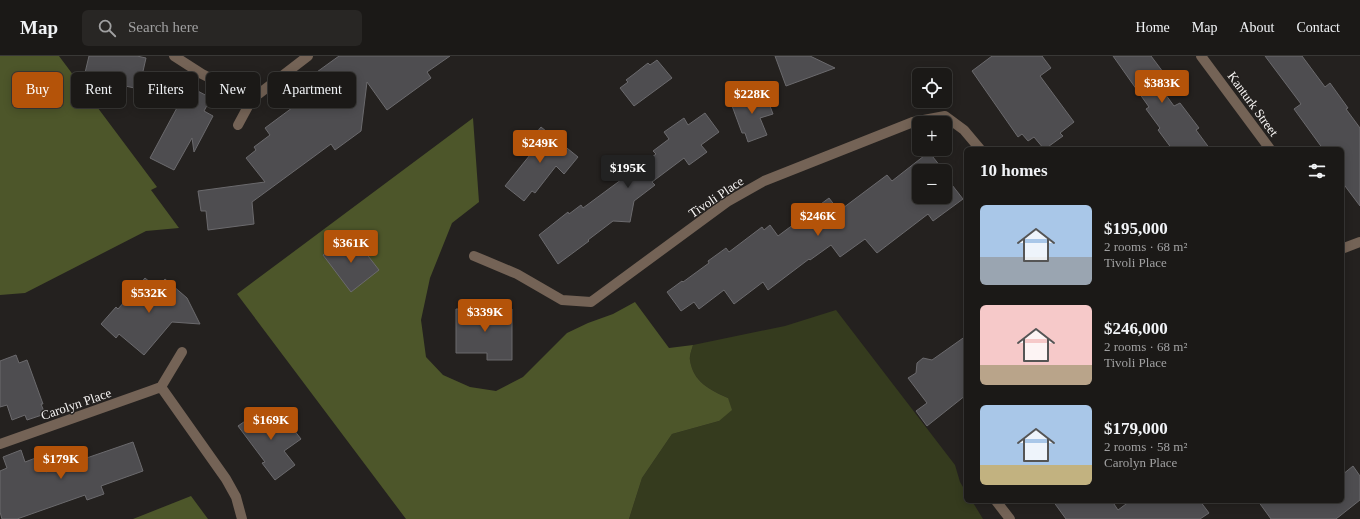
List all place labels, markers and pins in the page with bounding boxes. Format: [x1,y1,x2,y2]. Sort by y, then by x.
pin: $383K [1134,70,1190,104]
pin: $228K [724,81,780,115]
pin: $249K [512,130,568,164]
pin: $195K [600,155,656,189]
pin: $246K [790,203,846,237]
pin: $361K [323,230,379,264]
pin: $532K [121,280,177,314]
pin: $339K [457,299,513,333]
pin: $169K [243,407,299,441]
pin: $179K [33,446,89,480]

